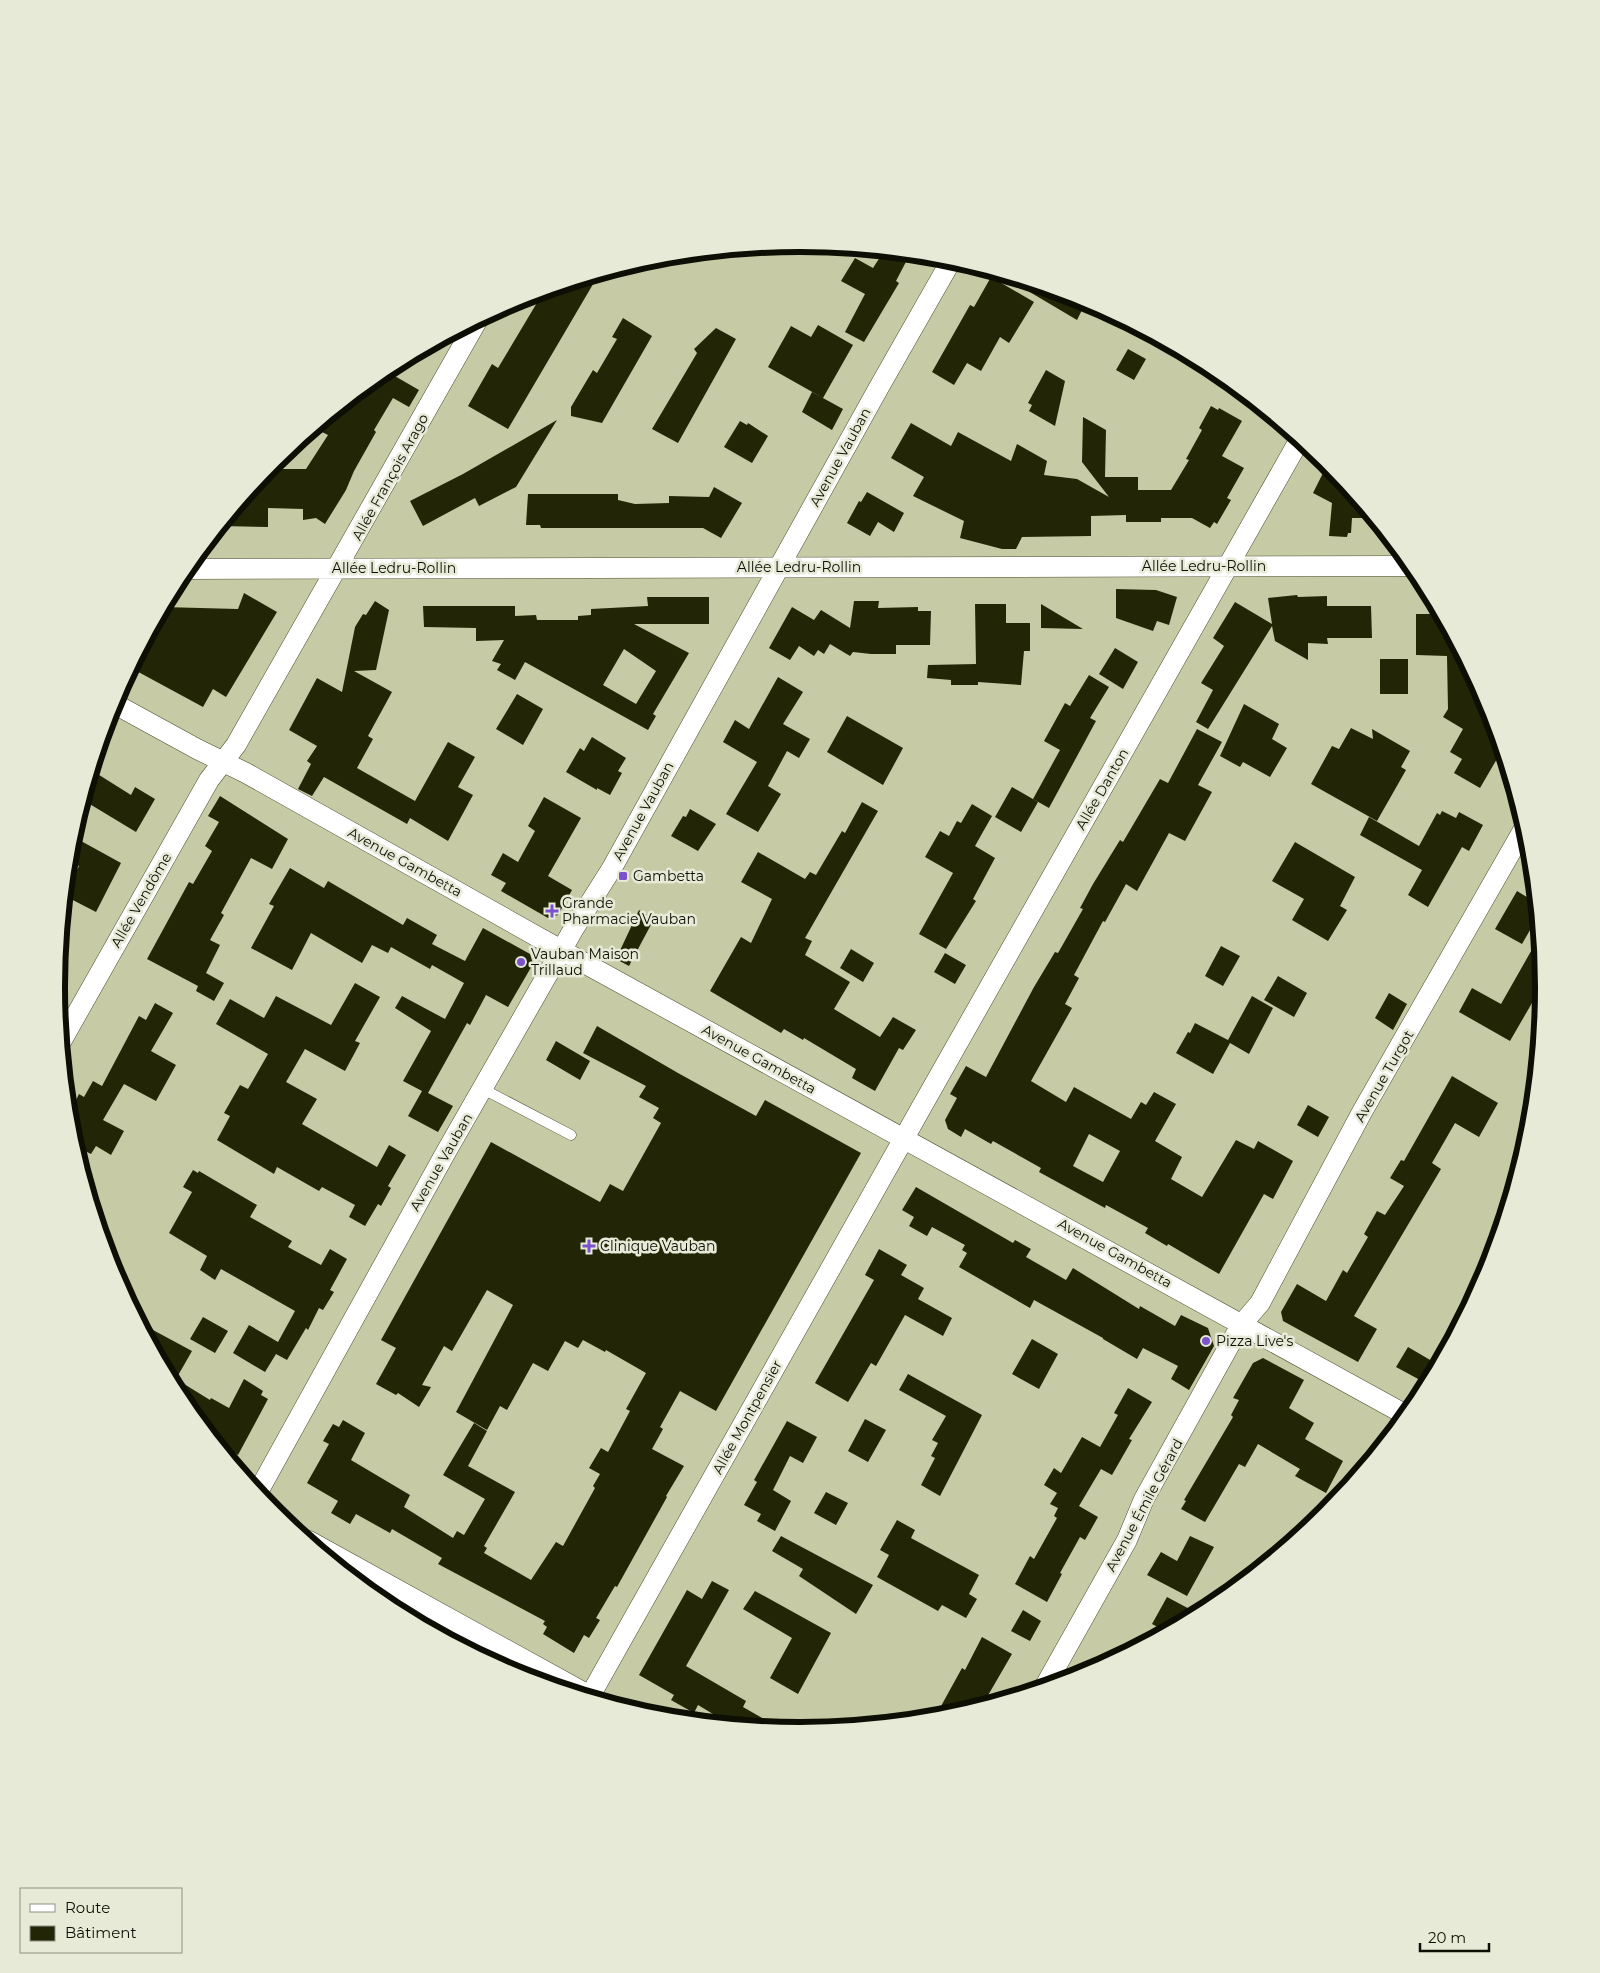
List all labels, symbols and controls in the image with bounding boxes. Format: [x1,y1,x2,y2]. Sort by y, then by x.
street label: Avenue Vauban [805,404,875,510]
street label: Allée François Arago [348,410,432,544]
street label: Allée Ledru-Rollin [1142,557,1266,575]
street label: Allée Ledru-Rollin [737,558,861,576]
street label: Allée Ledru-Rollin [332,559,456,577]
street label: Allée Danton [1071,745,1133,833]
street label: Avenue Vauban [608,758,678,864]
street label: Avenue Gambetta [345,823,465,901]
street label: Allée Vendôme [107,849,175,951]
place label: Gambetta [633,867,704,885]
marker: Gambetta [617,870,629,882]
place label: Grande Pharmacie Vauban [562,894,696,928]
marker: Grande Pharmacie Vauban [546,905,558,917]
place label: Vauban Maison Trillaud [531,945,639,979]
marker: Vauban Maison Trillaud [515,956,527,968]
street label: Avenue Gambetta [699,1020,819,1098]
street label: Avenue Turgot [1350,1027,1418,1125]
street label: Avenue Vauban [406,1110,476,1214]
street label: Avenue Gambetta [1055,1214,1175,1292]
place label: Clinique Vauban [600,1237,716,1255]
marker: Clinique Vauban [582,1239,596,1253]
place label: Pizza Live's [1216,1332,1293,1350]
marker: Pizza Live's [1200,1335,1212,1347]
street label: Allée Montpensier [708,1357,786,1477]
street label: Avenue Émile Gérard [1101,1435,1187,1575]
legend [20,1888,182,1953]
text: Route [65,1898,110,1917]
scale bar [1420,1920,1489,1952]
text: Bâtiment [65,1923,137,1942]
text: 20 m [1428,1928,1466,1947]

